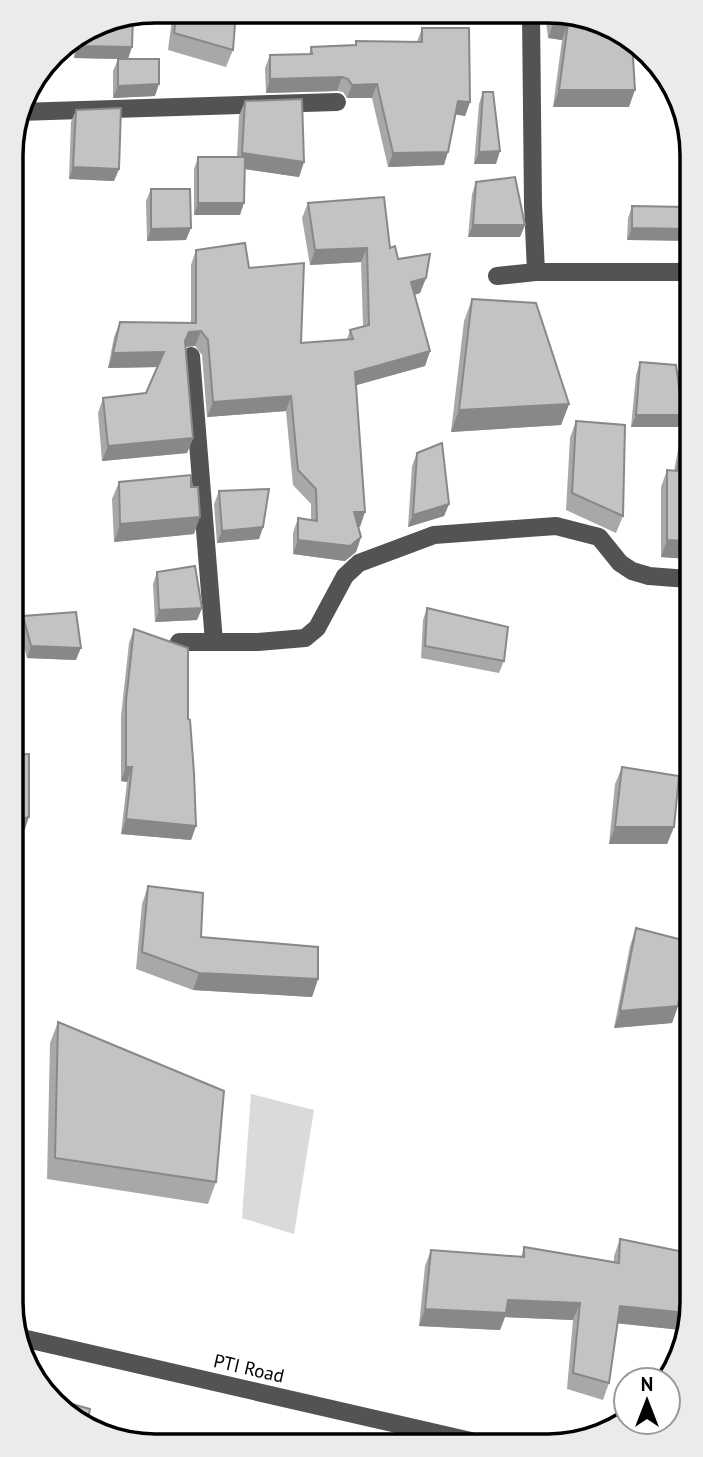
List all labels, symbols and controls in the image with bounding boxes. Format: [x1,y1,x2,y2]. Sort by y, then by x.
street label: PTI Road [211,1348,287,1388]
north arrow [612,1366,682,1436]
text: N [641,1372,653,1396]

